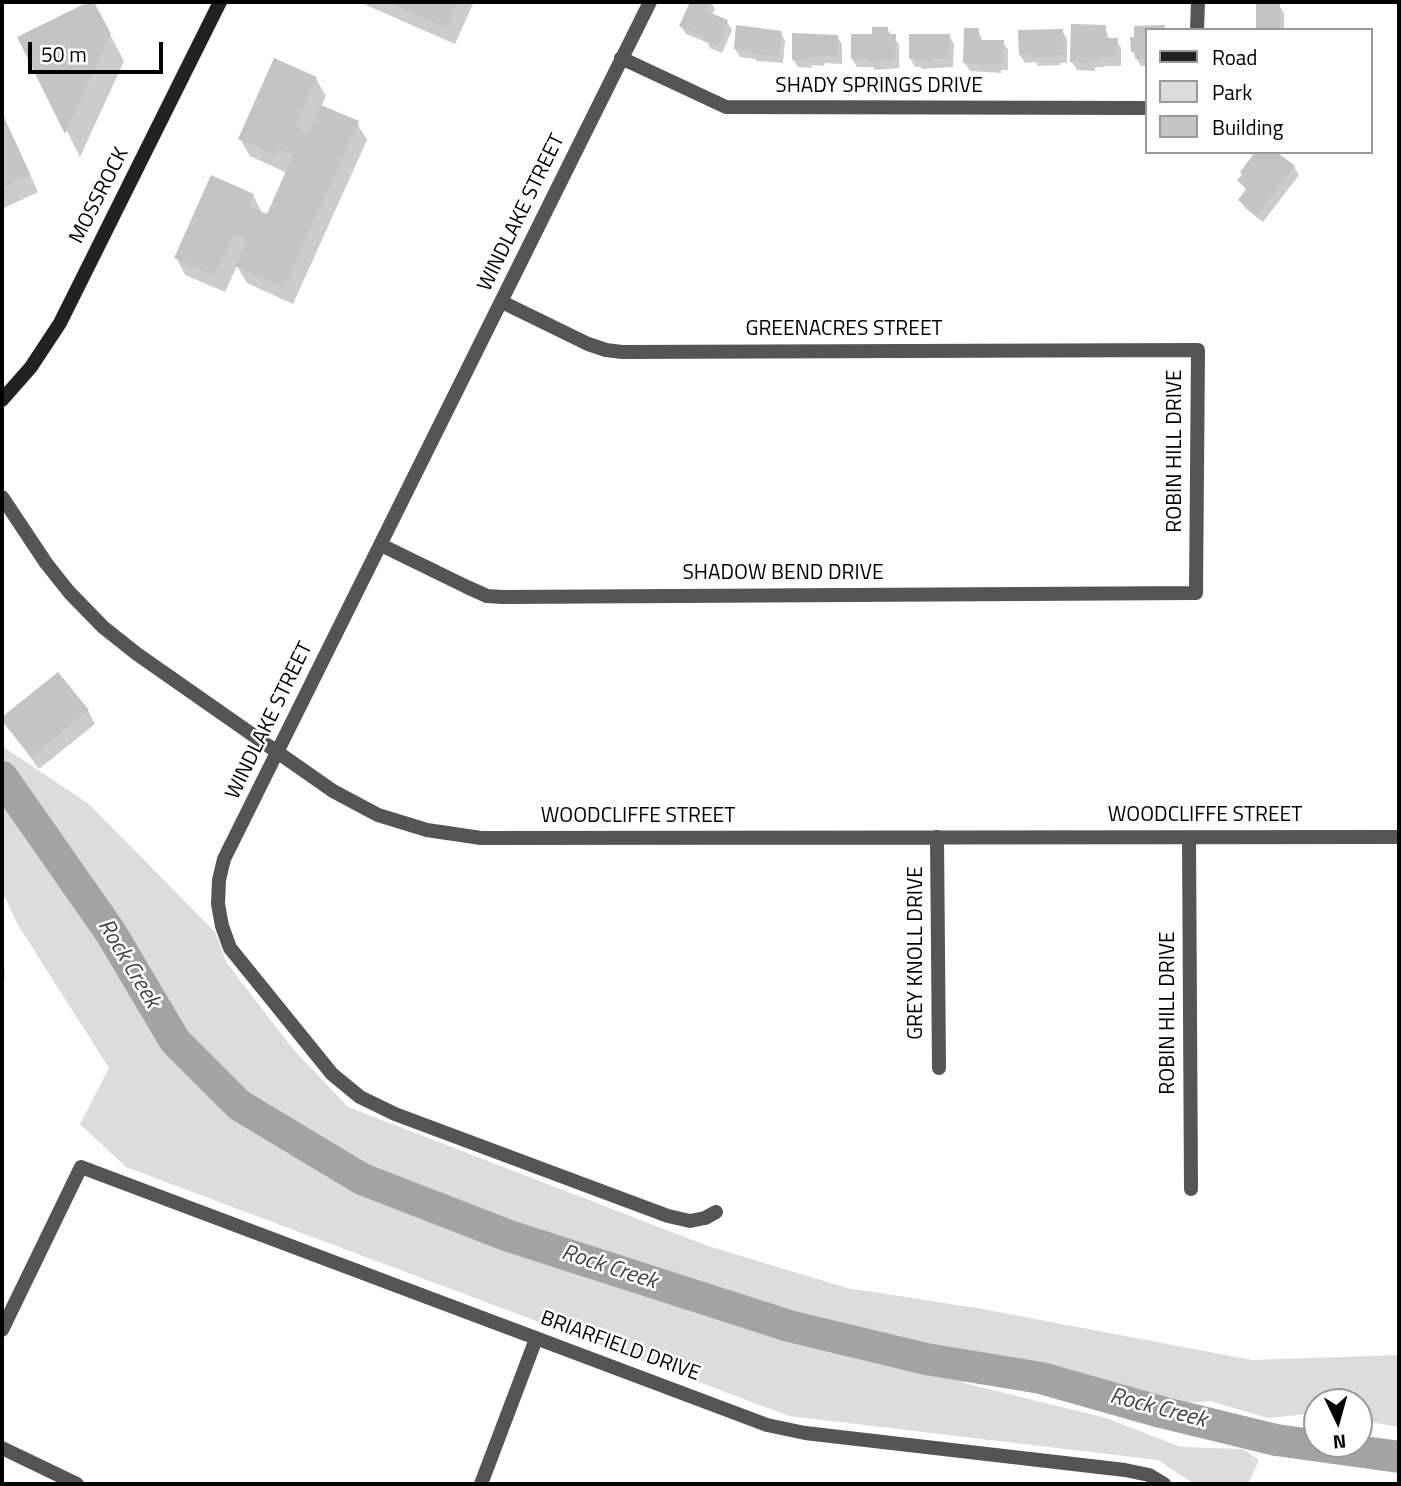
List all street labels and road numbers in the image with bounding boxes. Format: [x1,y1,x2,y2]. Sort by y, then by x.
street label: SHADY SPRINGS DRIVE [775,74,983,100]
street label: WINDLAKE STREET [473,130,571,296]
street label: MOSSROCK [65,144,135,248]
street label: GREENACRES STREET [745,317,943,343]
street label: ROBIN HILL DRIVE [1163,369,1189,533]
street label: SHADOW BEND DRIVE [682,561,884,587]
street label: WINDLAKE STREET [221,638,319,804]
street label: WOODCLIFFE STREET [1108,803,1302,829]
street label: WOODCLIFFE STREET [541,804,735,830]
street label: GREY KNOLL DRIVE [904,866,930,1040]
street label: ROBIN HILL DRIVE [1156,931,1182,1095]
street label: BRIARFIELD DRIVE [537,1306,703,1388]

